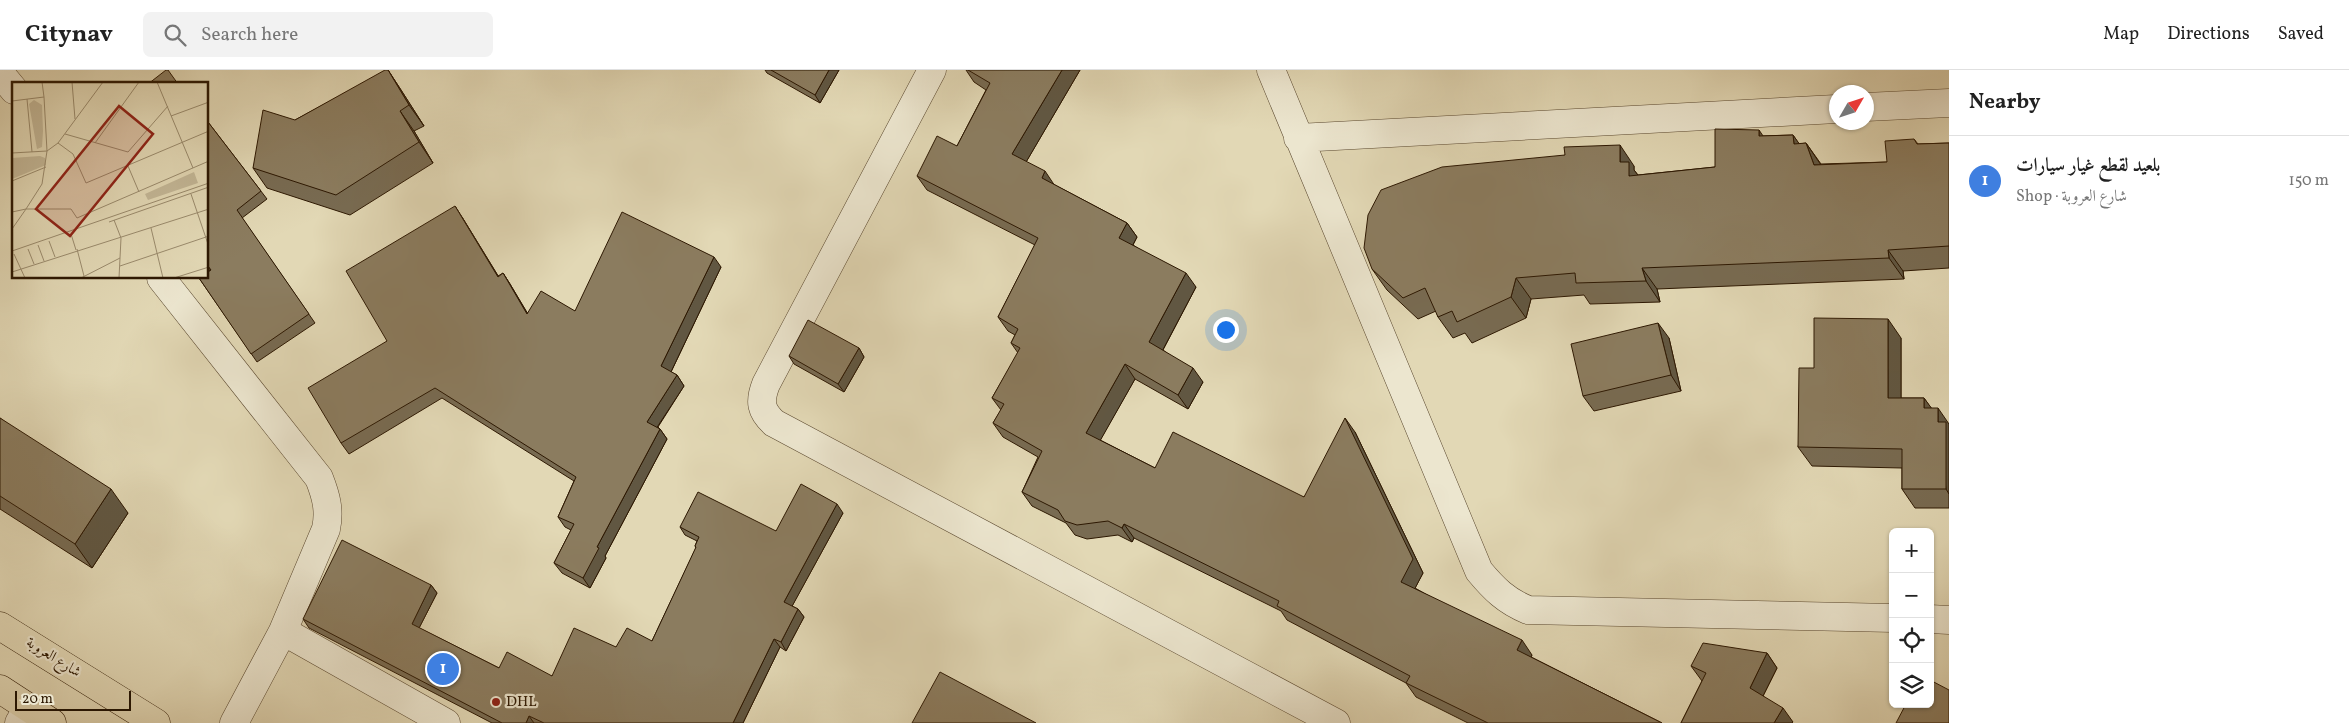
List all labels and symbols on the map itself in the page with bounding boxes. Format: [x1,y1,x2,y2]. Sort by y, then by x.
inset map [12,82,209,279]
north arrow [1829,85,1874,130]
your location [1213,317,1239,343]
street label: شارع العروبة [21,633,85,684]
pin: 1 [427,650,459,688]
scale bar [15,688,131,711]
place label: DHL [506,692,537,713]
marker: DHL [490,696,502,708]

